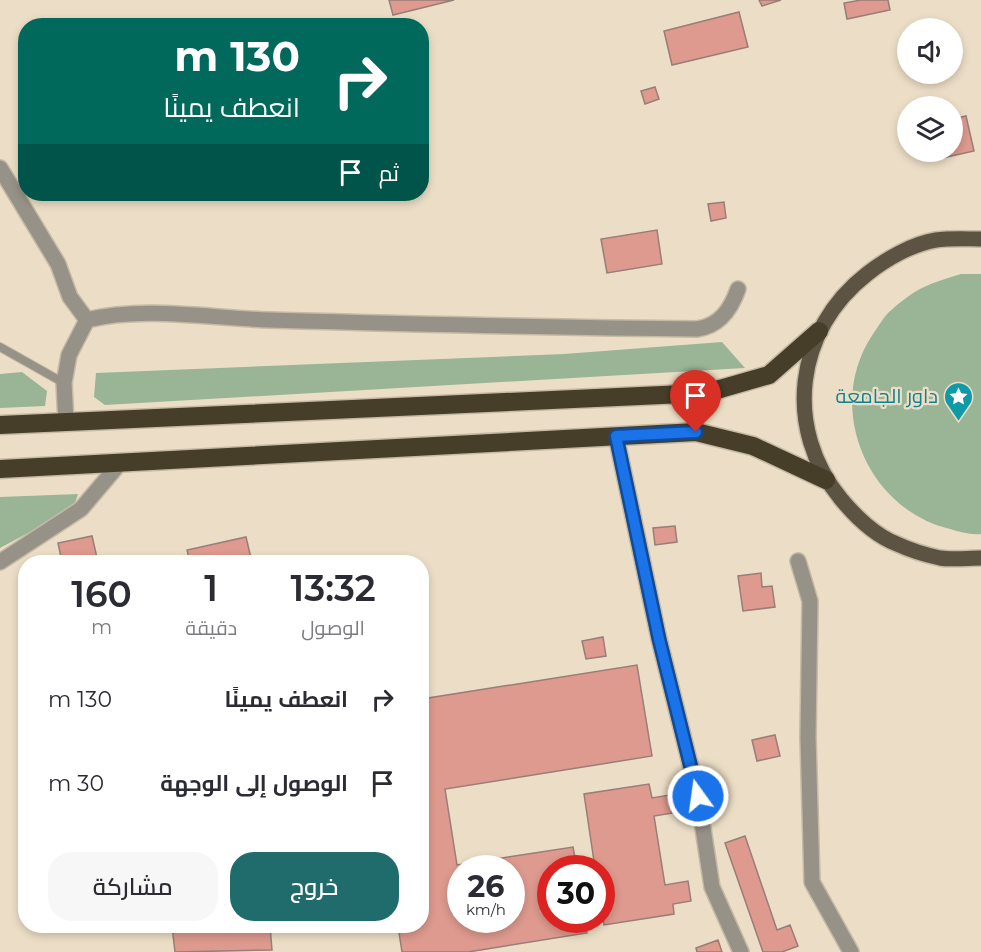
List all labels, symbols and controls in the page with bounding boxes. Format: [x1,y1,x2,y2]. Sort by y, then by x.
map controls [897,18,963,162]
button: sound [897,18,963,84]
text: 130 m [174,30,300,82]
icon: right [321,42,399,120]
text: انعطف يمينًا [163,91,300,124]
button: layers [897,96,963,162]
icon: arrive [334,156,367,189]
text: ثم [379,160,399,187]
pin [670,370,721,432]
icon: arrive [679,379,712,412]
place icon: داور الجامعة [943,380,975,422]
place label: داور الجامعة [836,384,938,408]
text: 1 [204,566,218,610]
text: 13:32 [291,566,376,610]
text: 160 [71,572,132,616]
text: m [91,615,112,639]
text: دقيقة [185,616,237,640]
text: الوصول [301,616,365,640]
icon: right [366,683,399,716]
text: 130 m [48,686,112,713]
text: انعطف يمينًا [224,686,348,713]
position arrow [666,764,730,828]
icon: arrive [366,767,399,800]
text: 30 m [48,770,104,797]
text: الوصول إلى الوجهة [160,770,348,797]
button: مشاركة [48,852,218,921]
button: خروج [230,852,399,921]
speed limit sign: 30 [537,855,615,933]
text: 26 [468,868,504,905]
text: km/h [466,900,506,919]

